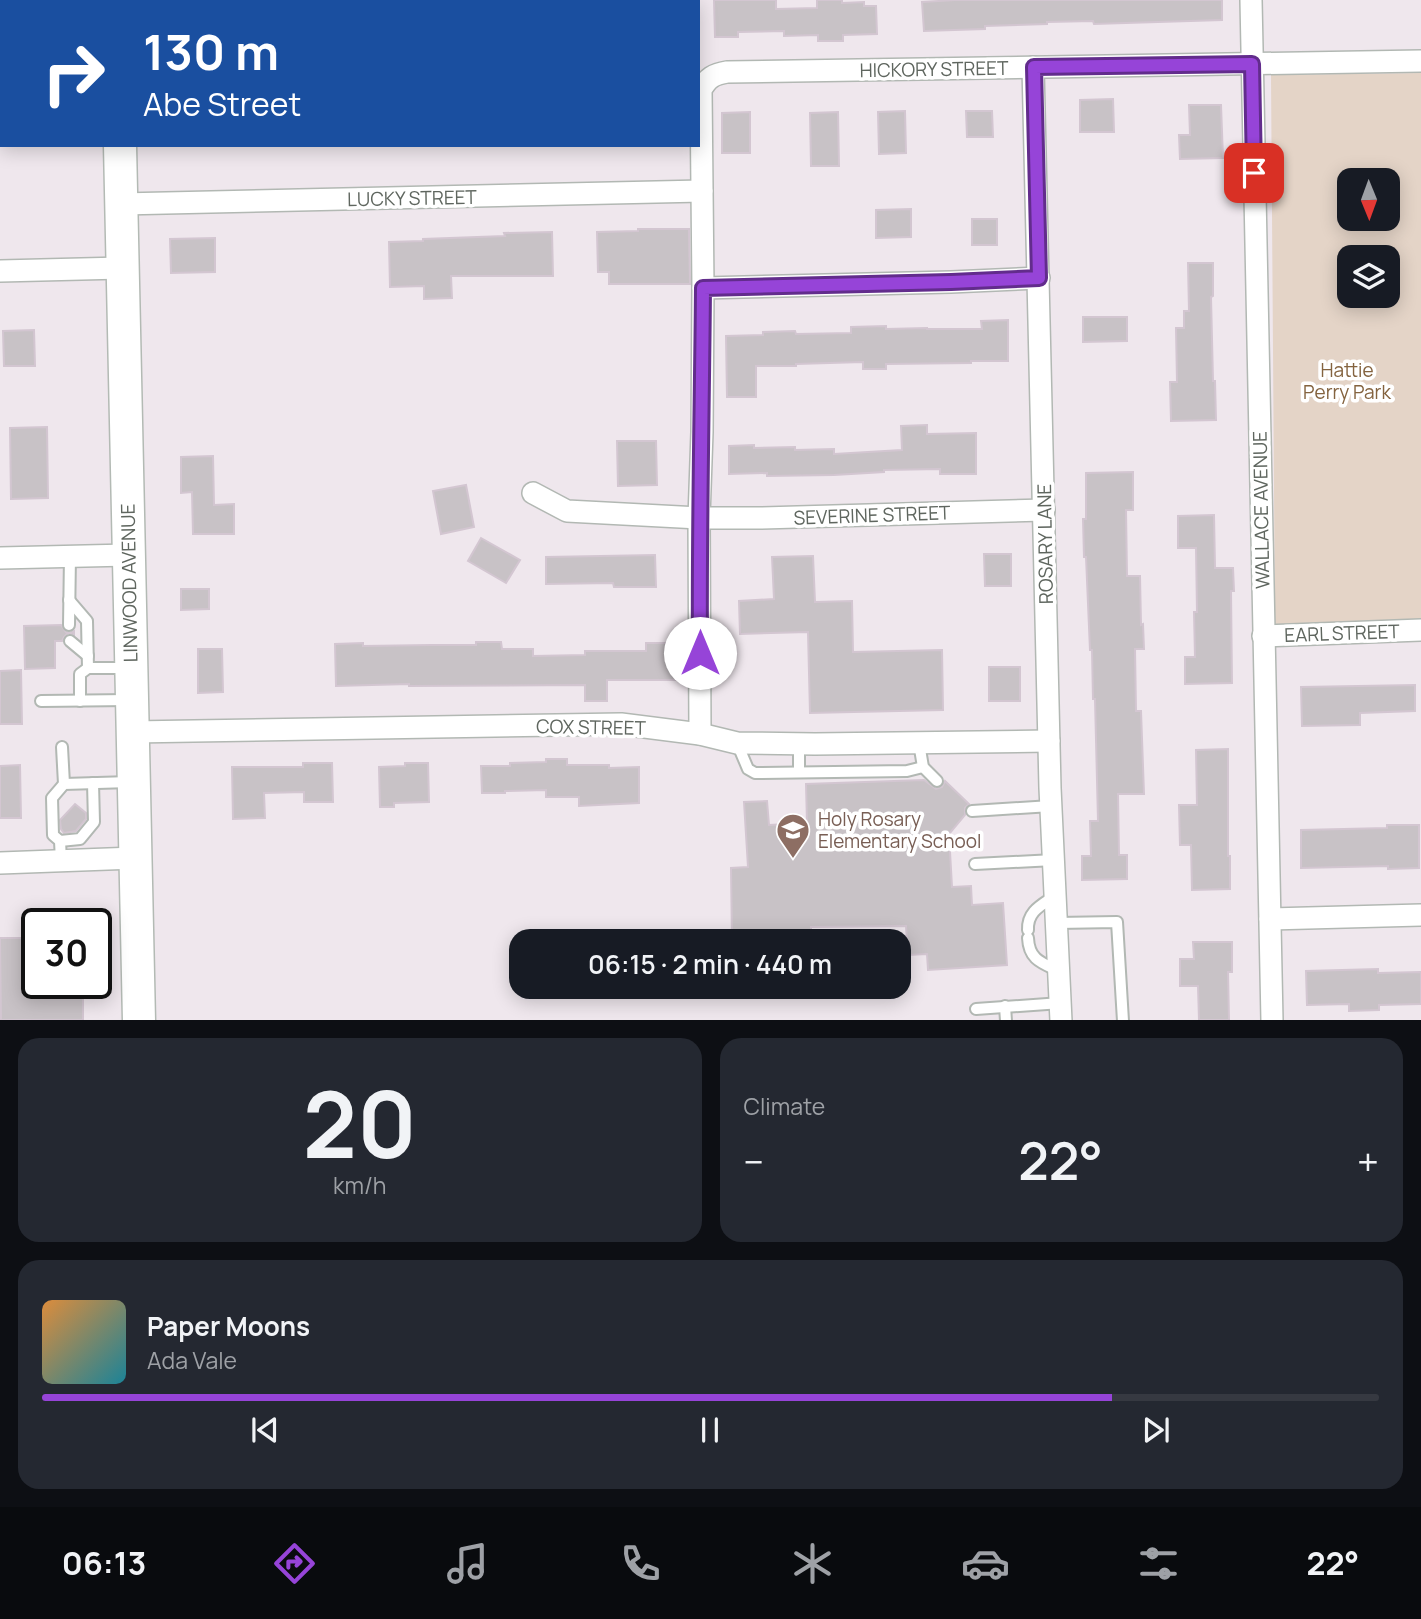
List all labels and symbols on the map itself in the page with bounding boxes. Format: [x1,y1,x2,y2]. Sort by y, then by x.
street label: HICKORY STREET [859,55,1009,83]
pin [1224,143,1284,203]
north arrow [1337,168,1400,231]
street label: LUCKY STREET [347,184,478,212]
park label: Hattie Perry Park [1303,357,1391,405]
street label: WALLACE AVENUE [1247,431,1275,589]
street label: ROSARY LANE [1031,484,1059,604]
street label: SEVERINE STREET [793,499,952,531]
street label: LINWOOD AVENUE [115,503,143,663]
position arrow [663,616,737,690]
street label: EARL STREET [1284,618,1401,648]
street label: COX STREET [536,713,647,741]
place label: Holy Rosary Elementary School [818,806,981,854]
school or university icon: Holy Rosary Elementary School [774,811,812,860]
speed limit sign: 30 [21,908,112,999]

